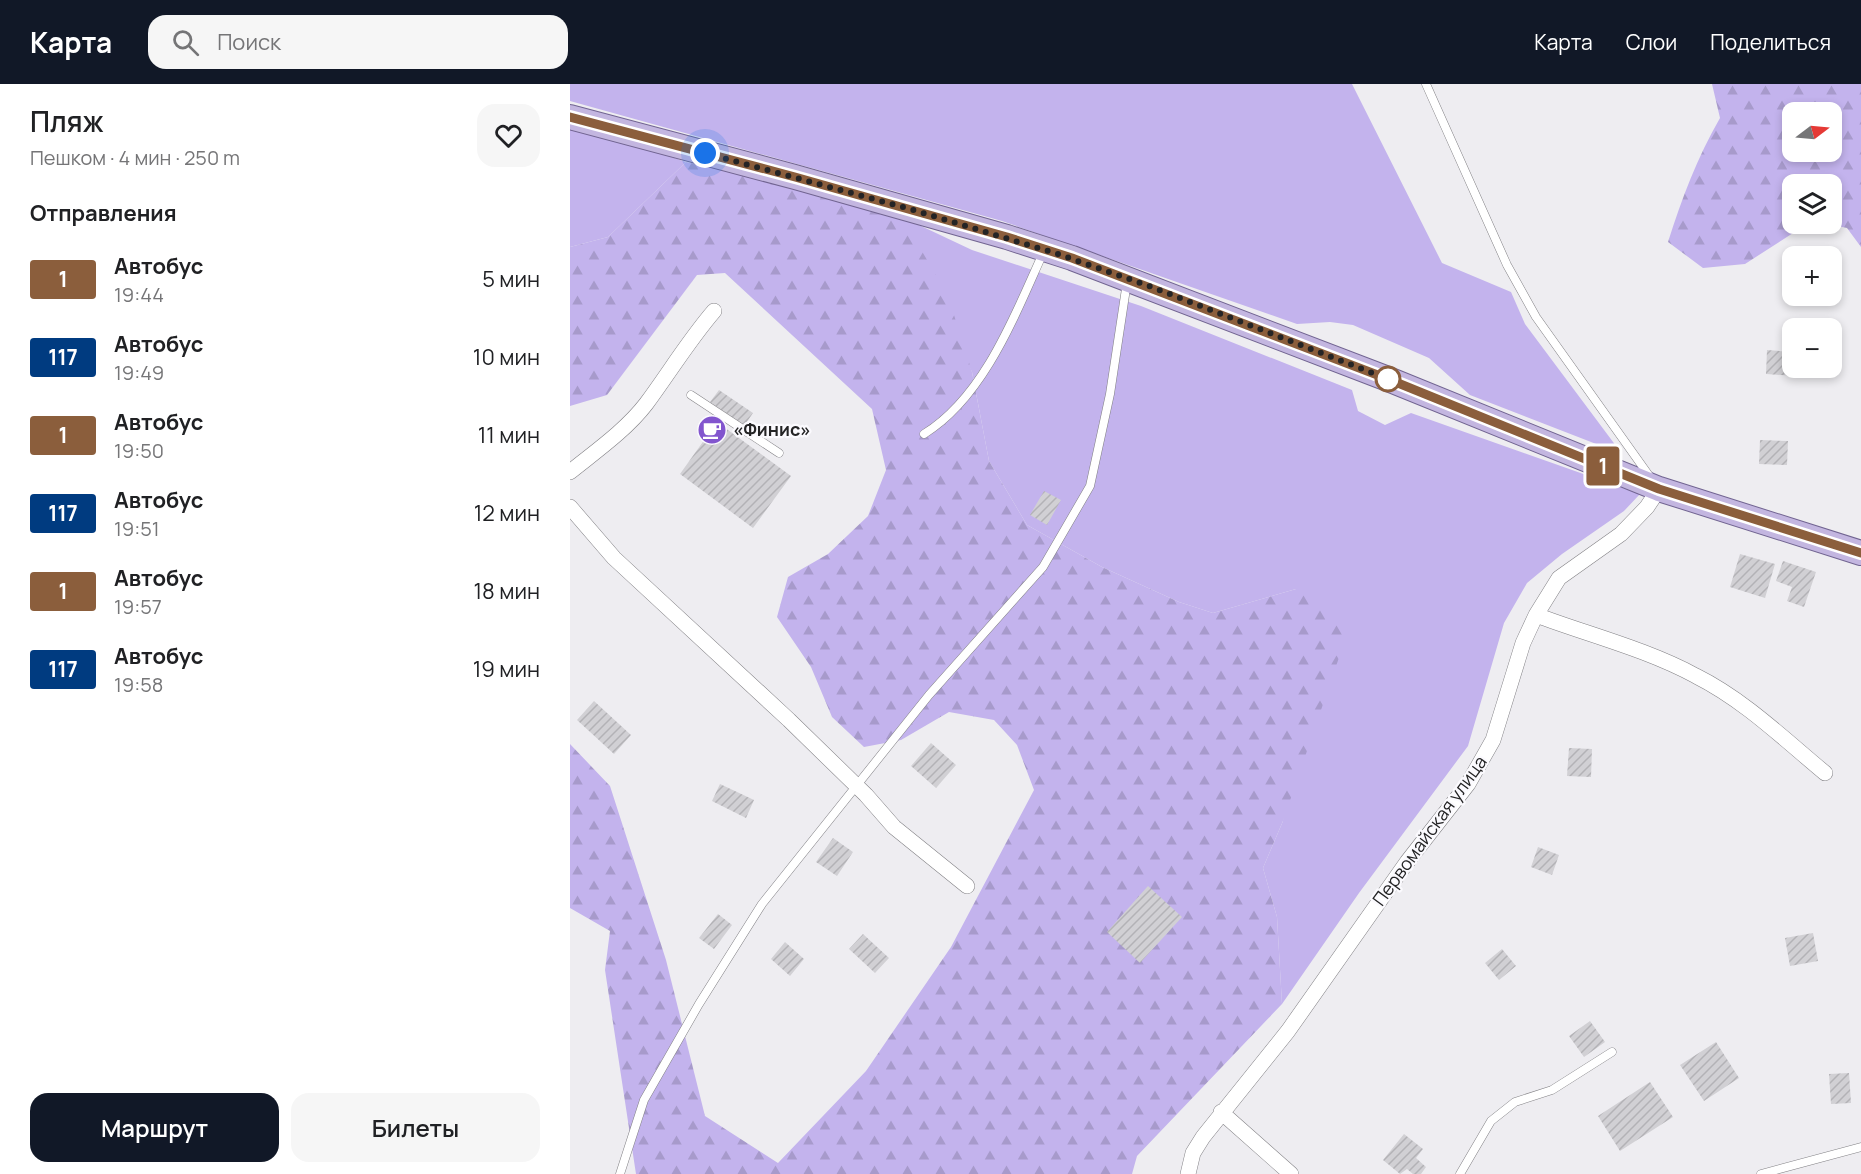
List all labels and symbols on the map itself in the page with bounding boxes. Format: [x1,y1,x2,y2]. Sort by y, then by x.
north arrow [1782,102,1842,162]
your location [690,138,720,168]
unlabelled marker [1375,366,1401,392]
cafe icon: «Финис» [696,414,728,446]
place label: «Финис» [733,417,811,441]
line badge: 1 [1584,446,1622,485]
street label: Первомайская улица [1367,751,1492,910]

